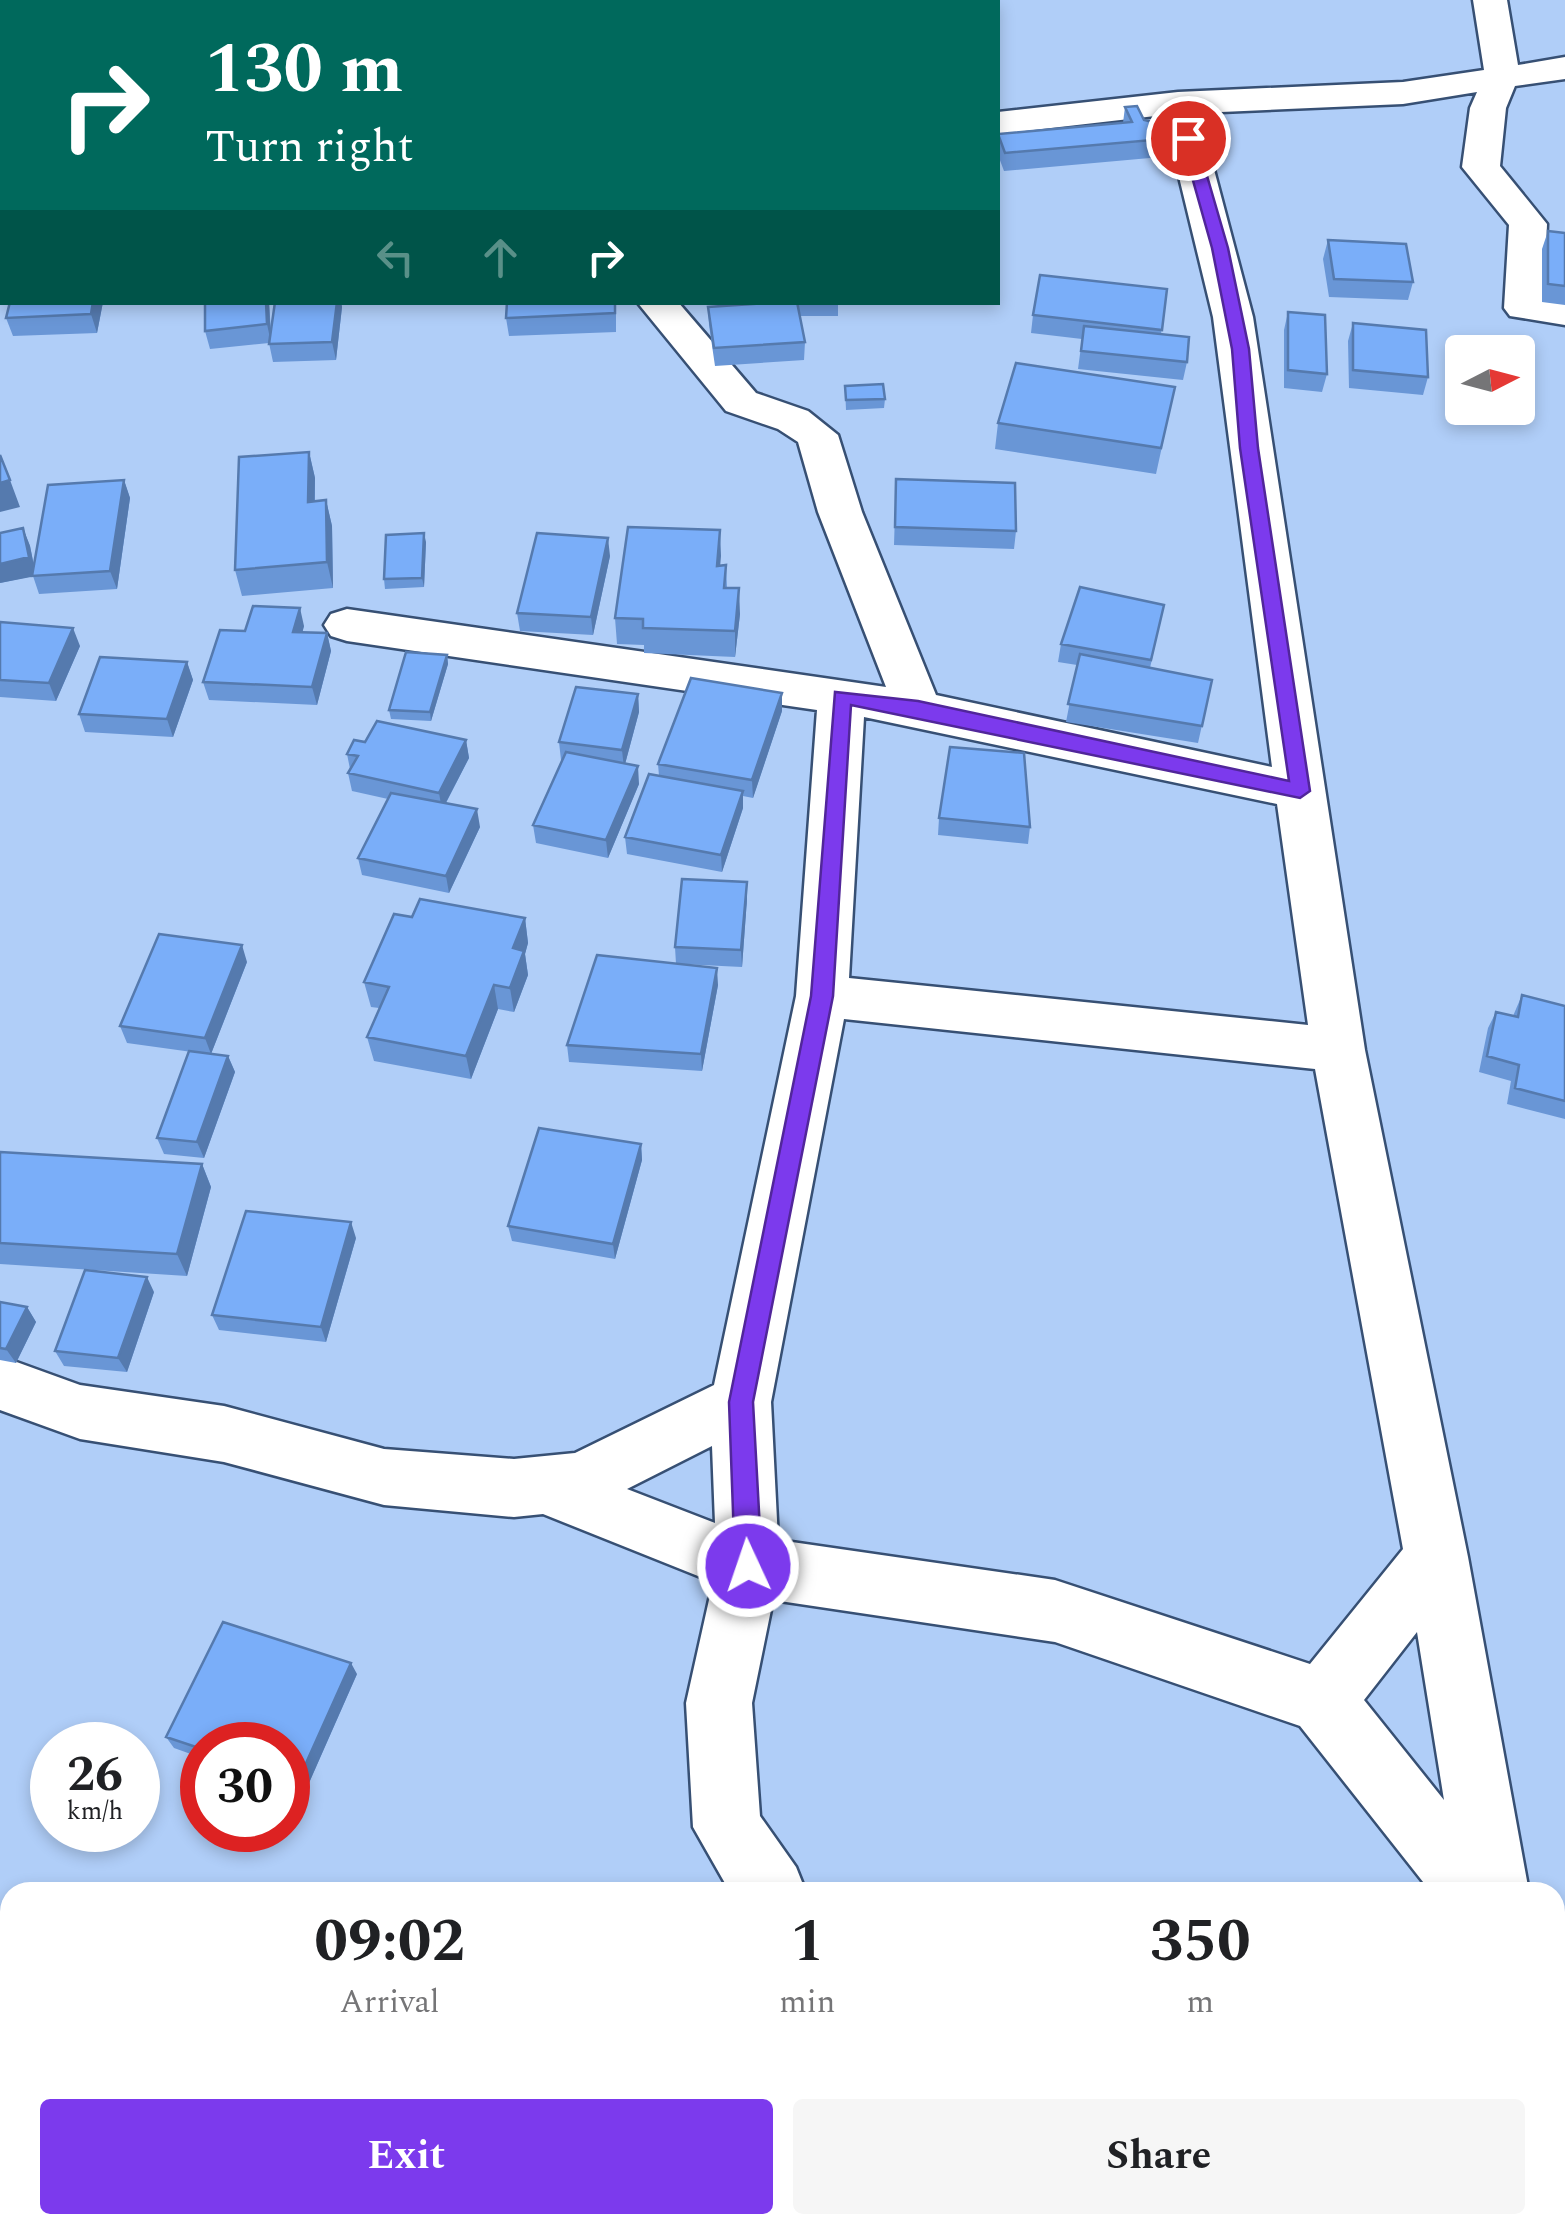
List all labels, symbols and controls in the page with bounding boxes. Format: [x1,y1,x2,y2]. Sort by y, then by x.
text: 130 m [205,17,403,123]
icon: right [40,40,170,170]
pin [1146,96,1231,181]
icon: arrive [1161,111,1216,166]
text: Turn right [205,113,414,182]
icon: left [368,230,423,285]
icon: ahead [473,230,528,285]
icon: right [578,230,633,285]
north arrow [1445,335,1535,425]
map controls [1445,335,1535,425]
position arrow [696,1514,800,1618]
speed limit sign: 30 [180,1722,310,1852]
text: 26 [67,1737,123,1813]
text: km/h [67,1793,123,1831]
text: 09:02 [314,1896,465,1988]
text: 1 [791,1896,824,1988]
text: 350 [1150,1896,1251,1988]
text: Arrival [340,1978,440,2027]
text: min [779,1978,835,2027]
text: m [1186,1978,1214,2027]
button: Exit [40,2099,773,2214]
button: Share [793,2099,1525,2214]

